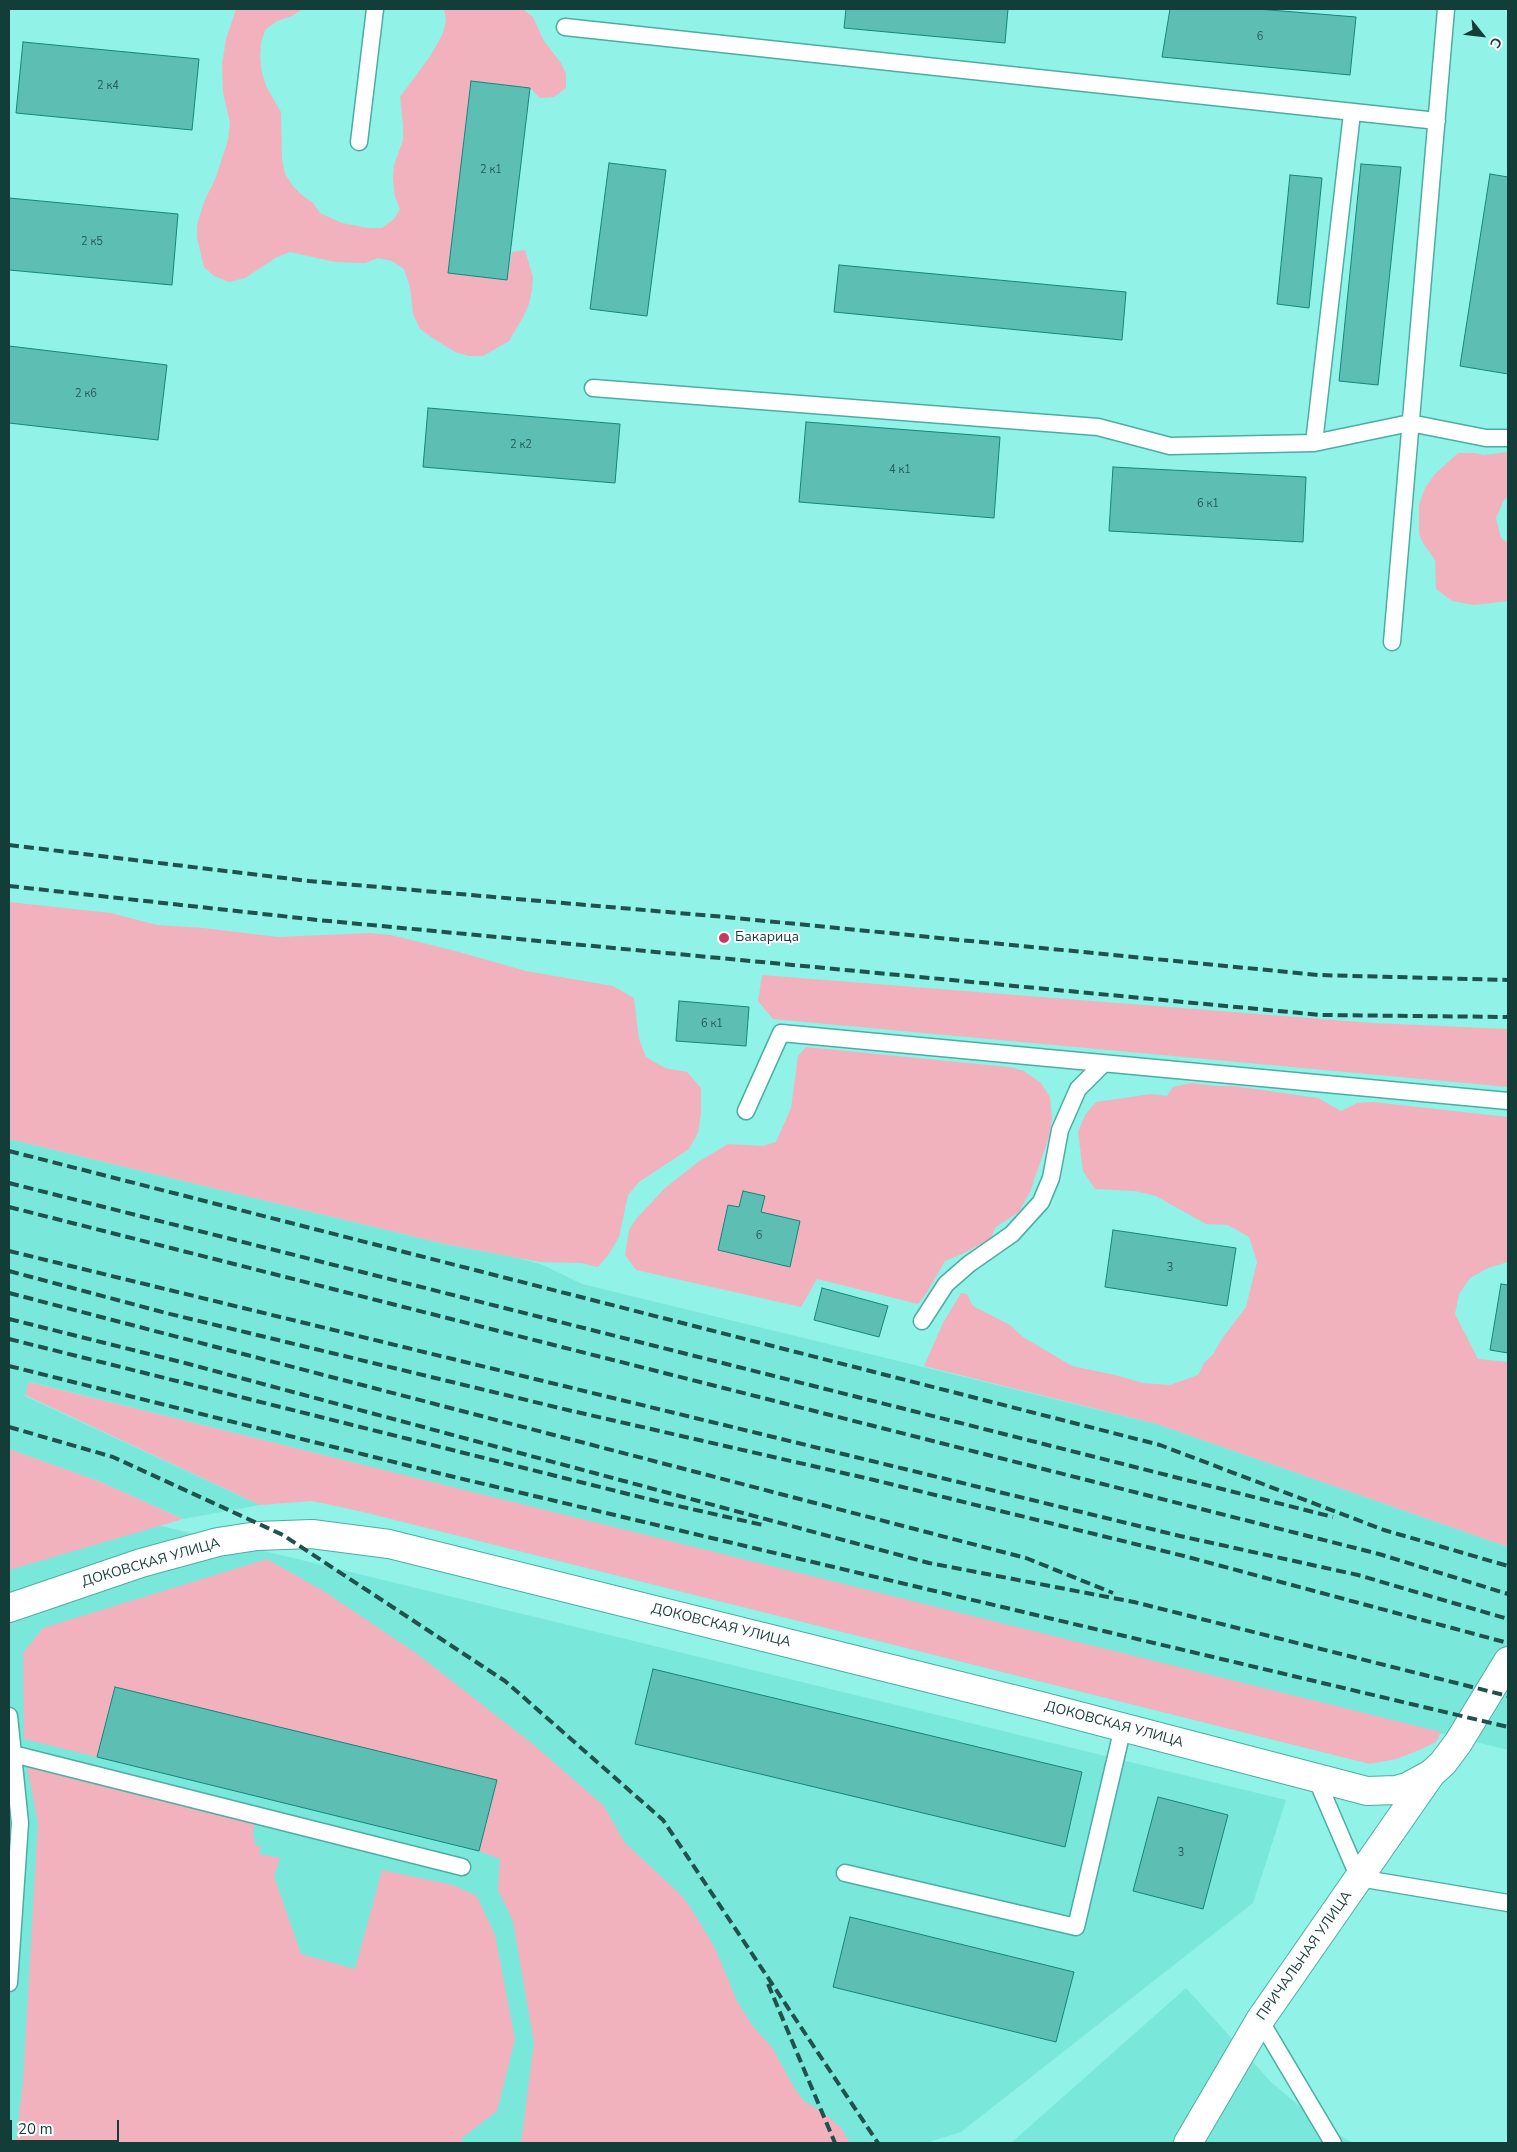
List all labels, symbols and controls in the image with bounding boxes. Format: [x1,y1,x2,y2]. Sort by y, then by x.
north arrow [1457,10,1507,60]
house number: 6 [1257,30,1263,44]
text: С [1485,34,1506,51]
house number: 2 к4 [97,79,119,93]
house number: 2 к1 [480,163,502,177]
house number: 2 к5 [81,235,103,249]
house number: 2 к6 [75,387,97,401]
house number: 2 к2 [510,438,532,452]
house number: 4 к1 [889,463,911,477]
house number: 6 к1 [1197,497,1219,511]
place label: Бакарица [735,930,799,946]
marker: Бакарица [717,931,731,945]
house number: 6 к1 [701,1017,723,1031]
house number: 6 [756,1229,762,1243]
house number: 3 [1167,1261,1173,1275]
street label: ДОКОВСКАЯ УЛИЦА [80,1535,222,1591]
street label: ДОКОВСКАЯ УЛИЦА [650,1601,792,1651]
street label: ДОКОВСКАЯ УЛИЦА [1043,1698,1185,1752]
house number: 3 [1178,1846,1184,1860]
street label: ПРИЧАЛЬНАЯ УЛИЦА [1254,1888,1356,2024]
scale bar [12,2110,121,2142]
text: 20 m [18,2119,53,2139]

